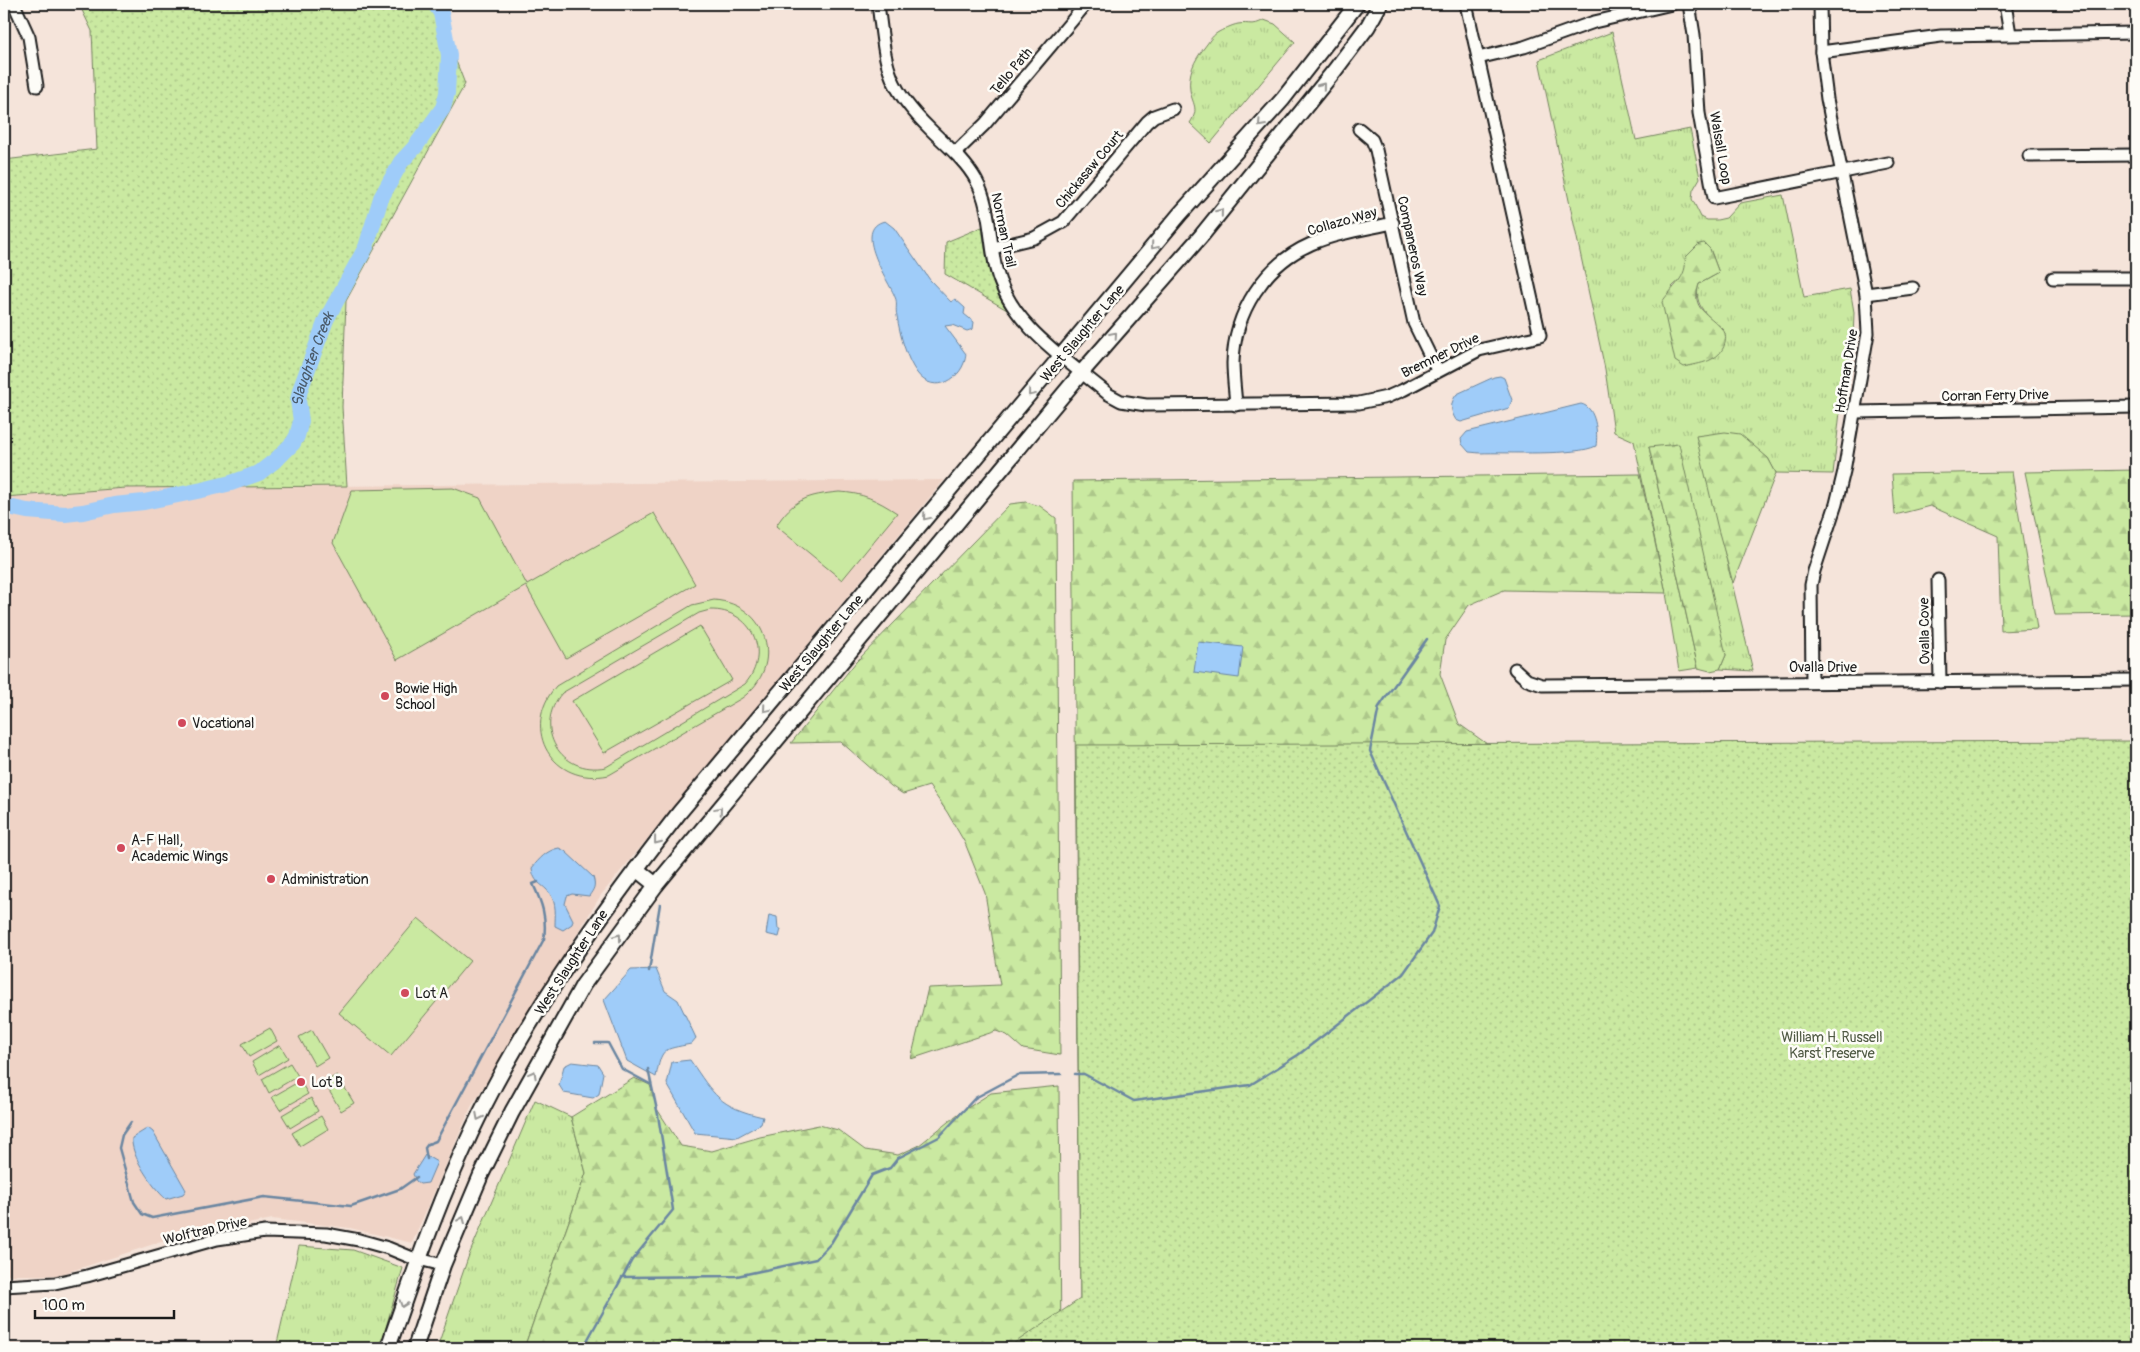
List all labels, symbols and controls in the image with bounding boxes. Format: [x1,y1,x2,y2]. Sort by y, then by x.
street label: Tello Path [987,44,1036,98]
one-way arrow [1317,82,1326,91]
street label: Walsall Loop [1706,110,1735,186]
one-way arrow [1258,118,1267,127]
street label: Chickasaw Court [1052,127,1127,212]
street label: Norman Trail [987,191,1020,269]
street label: Companeros Way [1394,195,1431,298]
street label: Collazo Way [1305,203,1379,240]
one-way arrow [1215,209,1223,218]
one-way arrow [1150,240,1159,249]
street label: West Slaughter Lane [1037,281,1128,385]
water label: Slaughter Creek [288,307,339,407]
street label: Hoffman Drive [1831,328,1862,414]
street label: Bremner Drive [1398,329,1482,382]
one-way arrow [1109,332,1118,341]
street label: Corran Ferry Drive [1941,386,2049,405]
one-way arrow [1028,388,1037,397]
one-way arrow [923,512,932,521]
street label: West Slaughter Lane [776,591,867,695]
street label: Ovalla Cove [1915,597,1934,665]
street label: Ovalla Drive [1789,659,1857,676]
place label: Bowie High School [395,680,457,713]
marker: Bowie High School [379,690,391,702]
one-way arrow [763,703,772,712]
place label: Vocational [192,715,254,732]
marker: Vocational [176,717,188,729]
one-way arrow [714,806,723,815]
place label: A-F Hall, Academic Wings [131,832,229,865]
one-way arrow [655,835,663,844]
marker: A-F Hall, Academic Wings [115,842,127,854]
place label: Administration [281,871,369,888]
marker: Administration [265,873,277,885]
street label: West Slaughter Lane [531,907,612,1018]
one-way arrow [613,934,621,943]
place label: Lot A [415,985,448,1002]
marker: Lot A [399,987,411,999]
park label: William H. Russell Karst Preserve [1781,1029,1883,1062]
one-way arrow [526,1071,536,1080]
place label: Lot B [311,1074,343,1091]
marker: Lot B [295,1076,307,1088]
one-way arrow [476,1112,486,1121]
street label: Wolftrap Drive [162,1213,249,1248]
one-way arrow [455,1216,466,1225]
scale bar [35,1287,174,1319]
text: 100 m [42,1296,85,1315]
one-way arrow [399,1299,409,1308]

